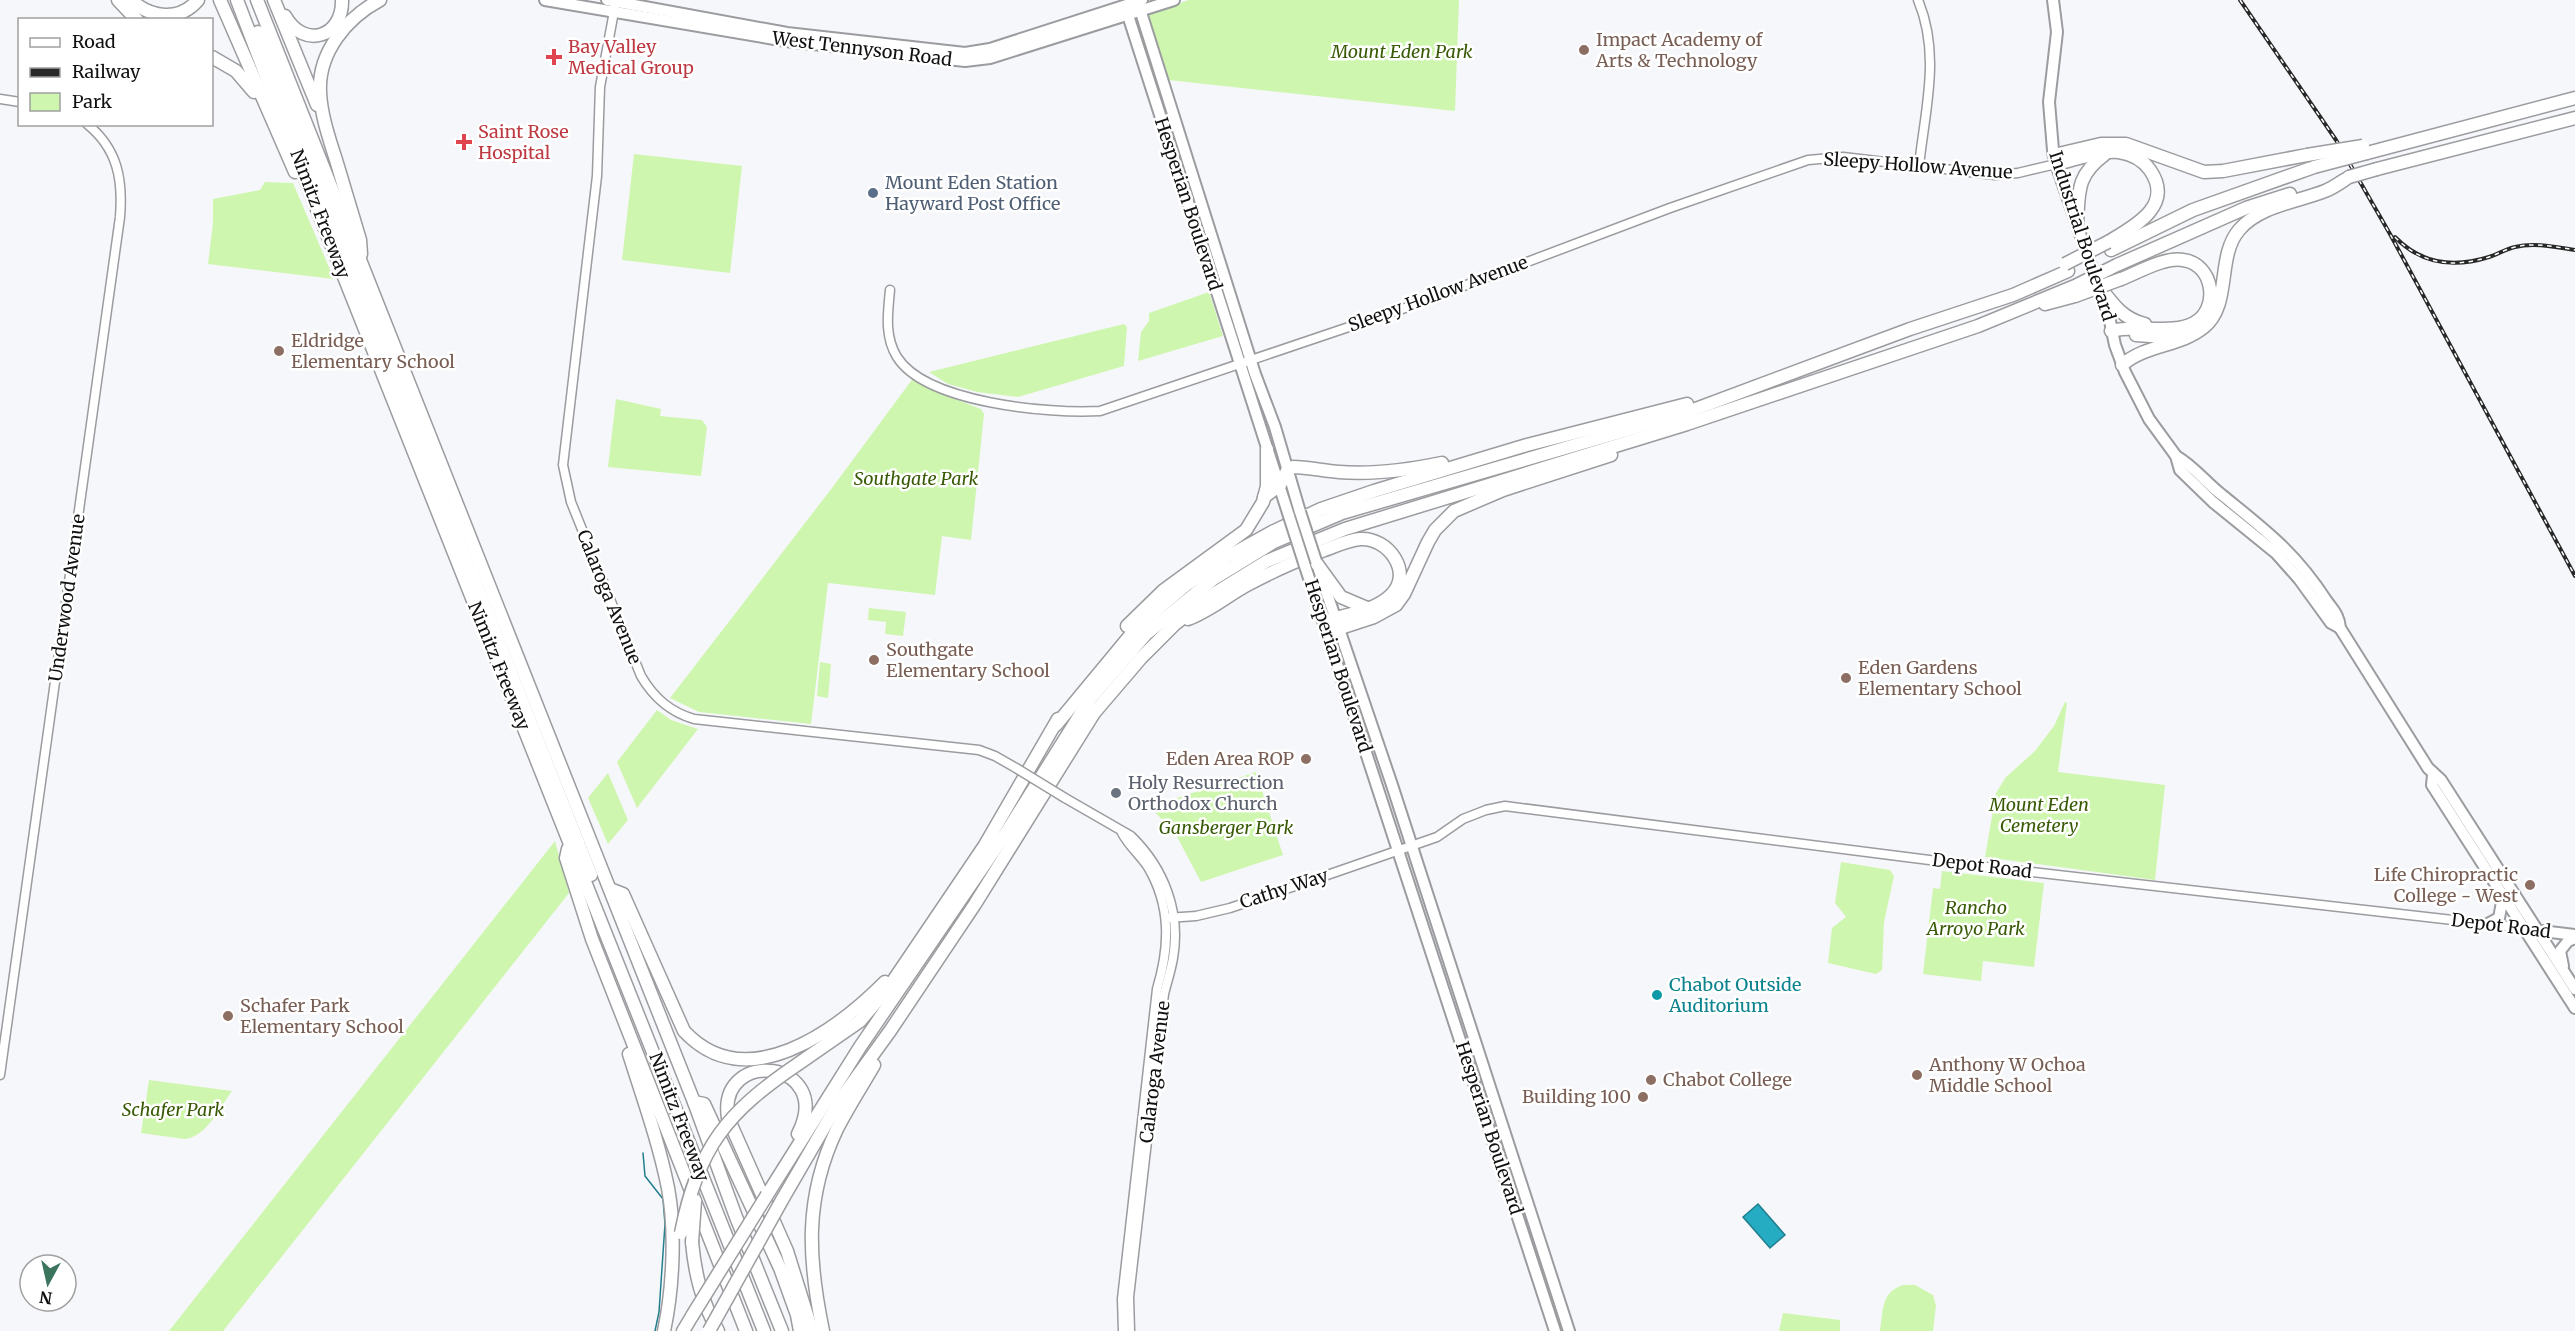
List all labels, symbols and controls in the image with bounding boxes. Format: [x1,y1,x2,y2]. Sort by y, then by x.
legend [18,18,213,126]
street label: West Tennyson Road [770,26,953,71]
place label: Impact Academy of Arts & Technology [1595,28,1764,72]
text: Road [72,30,116,53]
place label: Bay Valley Medical Group [568,35,694,79]
park label: Mount Eden Park [1330,40,1473,63]
marker: Impact Academy of Arts & Technology [1577,43,1591,57]
marker: Bay Valley Medical Group [545,48,563,66]
text: Railway [72,60,141,83]
text: Park [72,90,113,113]
street label: Hesperian Boulevard [1150,114,1227,293]
place label: Saint Rose Hospital [478,120,569,164]
marker: Saint Rose Hospital [455,133,473,151]
street label: Nimitz Freeway [285,146,356,282]
street label: Sleepy Hollow Avenue [1823,147,2013,184]
street label: Industrial Boulevard [2044,148,2121,324]
place label: Mount Eden Station Hayward Post Office [885,171,1060,215]
marker: Mount Eden Station Hayward Post Office [866,186,880,200]
street label: Sleepy Hollow Avenue [1345,250,1531,337]
place label: Eldridge Elementary School [291,329,455,373]
marker: Eldridge Elementary School [272,344,286,358]
park label: Southgate Park [854,467,978,490]
street label: Underwood Avenue [43,513,90,683]
street label: Calaroga Avenue [572,526,647,667]
street label: Hesperian Boulevard [1300,576,1377,755]
street label: Nimitz Freeway [463,598,536,734]
place label: Southgate Elementary School [886,638,1050,682]
marker: Southgate Elementary School [867,653,881,667]
place label: Eden Gardens Elementary School [1858,656,2022,700]
marker: Eden Gardens Elementary School [1839,671,1853,685]
place label: Eden Area ROP [1166,747,1294,770]
marker: Eden Area ROP [1299,752,1313,766]
place label: Holy Resurrection Orthodox Church [1128,771,1284,815]
marker: Holy Resurrection Orthodox Church [1109,786,1123,800]
park label: Mount Eden Cemetery [1988,793,2089,837]
park label: Gansberger Park [1159,816,1293,839]
street label: Depot Road [1931,848,2033,883]
street label: Cathy Way [1237,863,1331,914]
place label: Life Chiropractic College - West [2374,863,2518,907]
marker: Life Chiropractic College - West [2523,878,2537,892]
park label: Rancho Arroyo Park [1925,896,2025,940]
street label: Depot Road [2450,908,2552,943]
place label: Chabot Outside Auditorium [1668,973,1801,1017]
marker: Chabot Outside Auditorium [1650,988,1664,1002]
place label: Schafer Park Elementary School [240,994,404,1038]
street label: Calaroga Avenue [1134,1000,1175,1144]
marker: Schafer Park Elementary School [221,1009,235,1023]
street label: Hesperian Boulevard [1451,1038,1528,1217]
street label: Nimitz Freeway [644,1049,715,1185]
place label: Anthony W Ochoa Middle School [1928,1053,2086,1097]
place label: Chabot College [1663,1068,1792,1091]
marker: Anthony W Ochoa Middle School [1910,1068,1924,1082]
marker: Chabot College [1644,1073,1658,1087]
place label: Building 100 [1522,1085,1631,1108]
marker: Building 100 [1636,1090,1650,1104]
park label: Schafer Park [122,1098,224,1121]
north arrow [18,1253,78,1313]
text: N [38,1287,54,1309]

